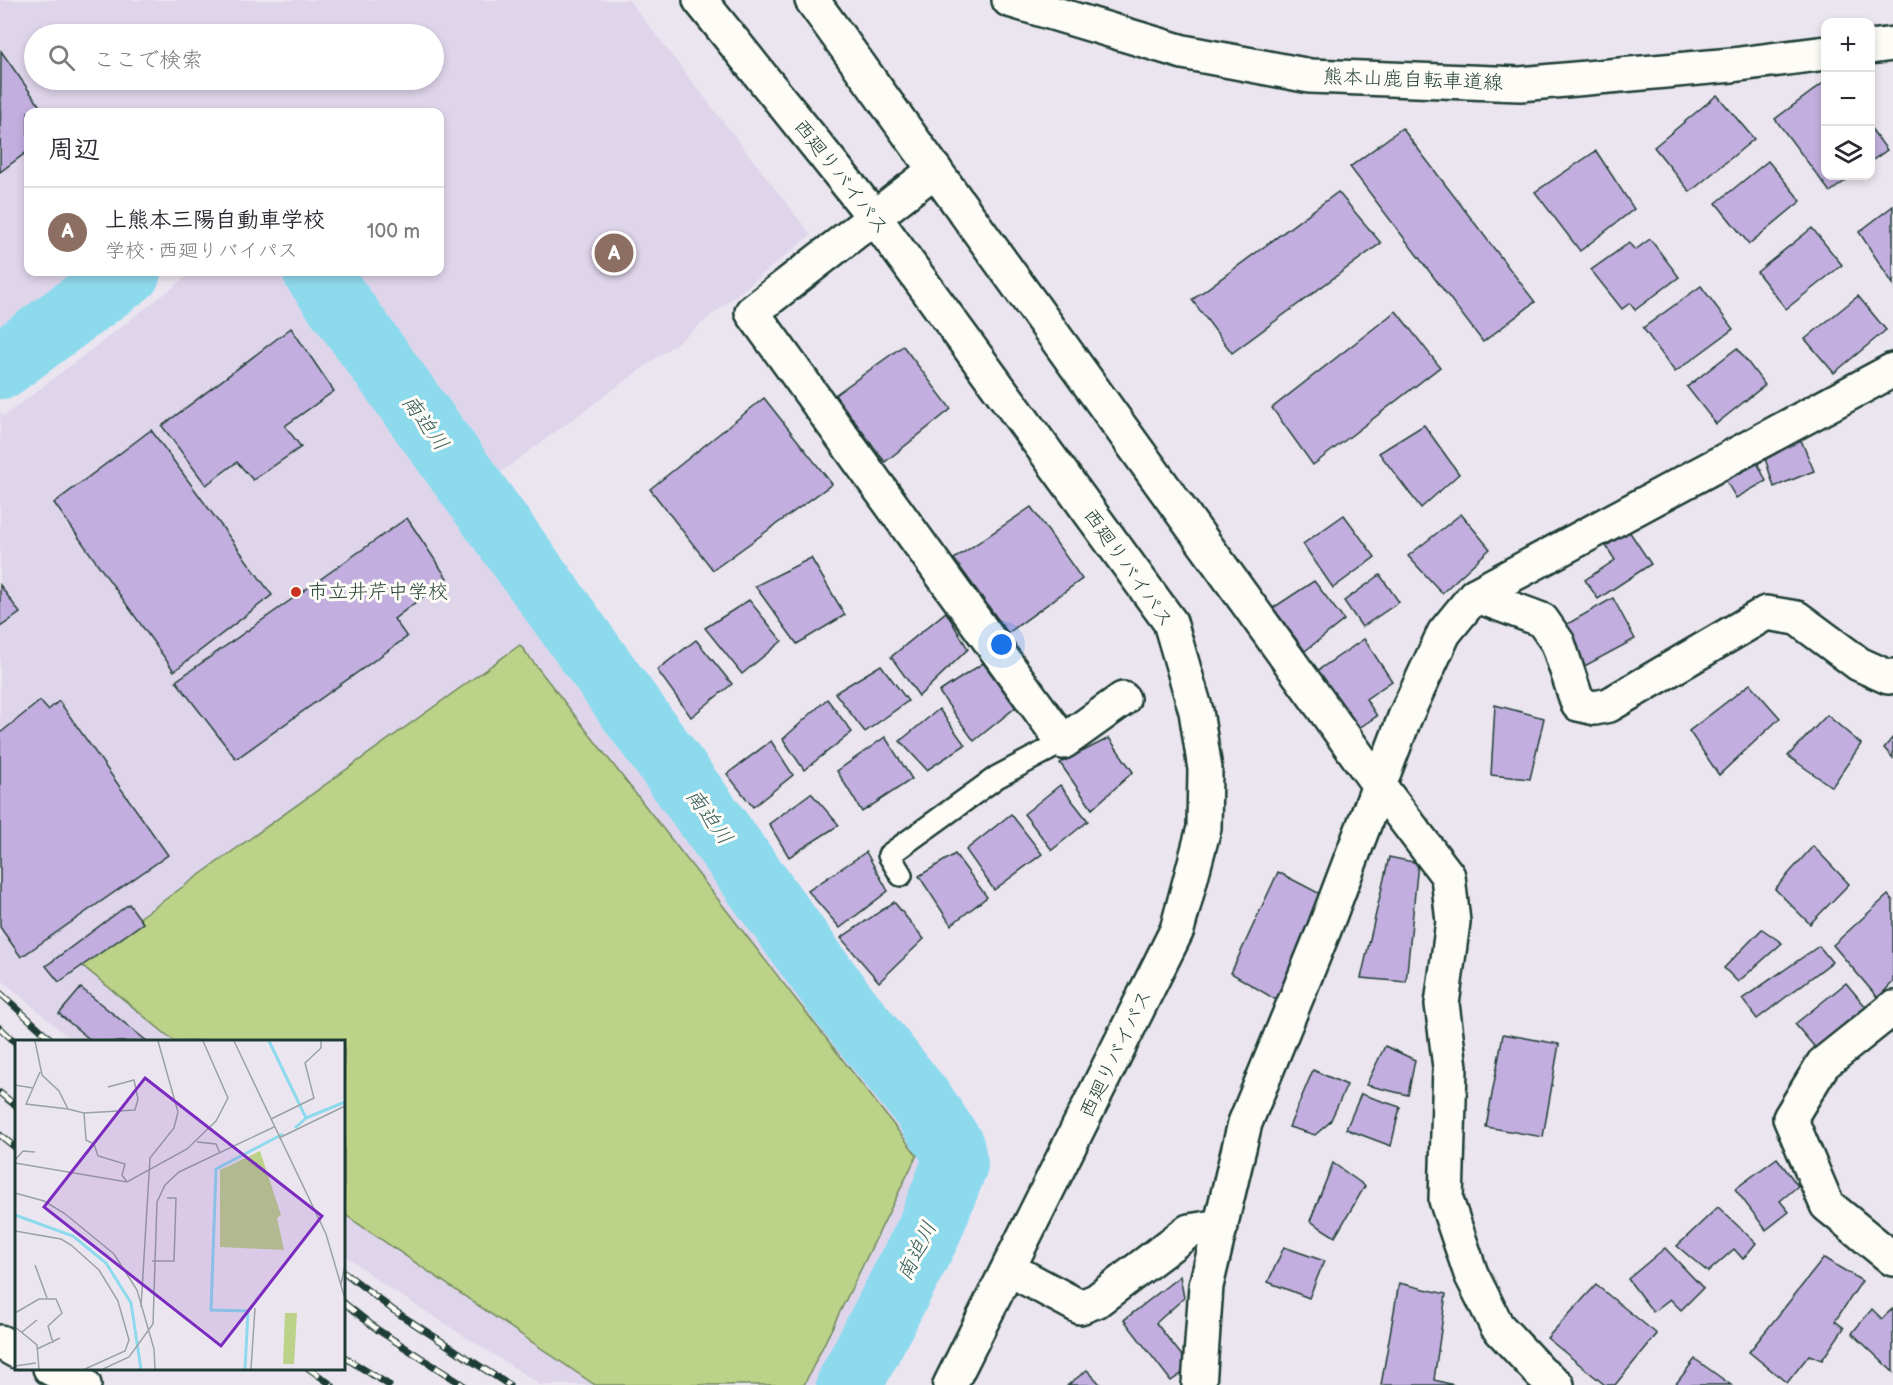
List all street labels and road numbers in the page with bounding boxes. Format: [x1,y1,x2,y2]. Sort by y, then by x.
street label: 熊本山鹿自転車道線 [1323,65,1503,95]
street label: 西廻りバイパス [789,115,893,239]
street label: 西廻りバイパス [1078,504,1178,632]
street label: 西廻りバイパス [1075,986,1157,1122]

